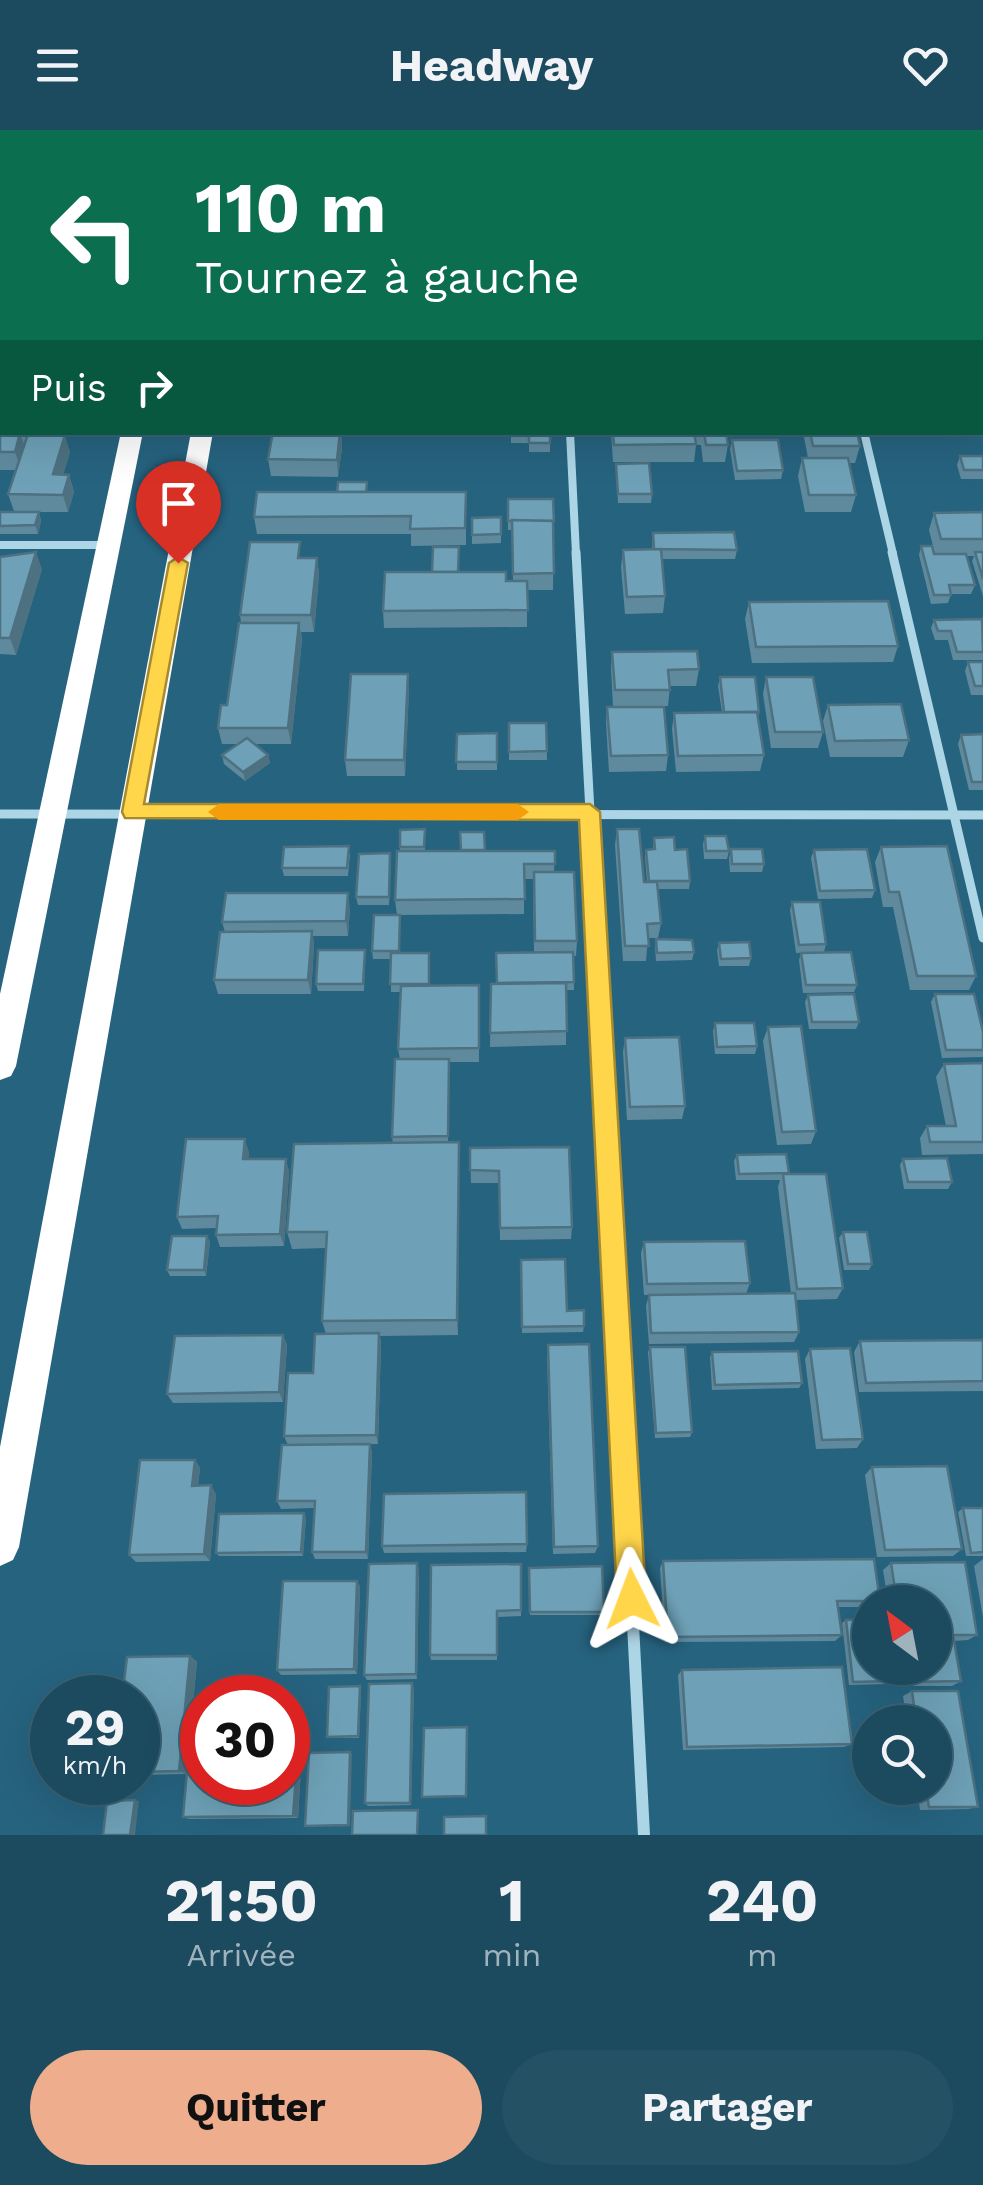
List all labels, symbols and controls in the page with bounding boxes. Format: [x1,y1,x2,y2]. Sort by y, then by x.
icon: menu [30,38,85,93]
icon: heart [898,38,953,93]
text: Headway [390,39,593,92]
text: 110 m [195,167,386,249]
icon: left [30,170,160,300]
text: Tournez à gauche [195,251,580,304]
icon: right [127,360,182,415]
text: Puis [30,366,107,410]
pin [136,461,221,564]
icon: arrive [151,476,206,531]
position arrow [580,1547,684,1651]
north arrow [852,1585,952,1685]
map controls [852,1585,952,1805]
speed limit sign: 30 [180,1675,310,1805]
text: 29 [65,1698,125,1757]
button: search [852,1705,952,1805]
text: km/h [63,1751,127,1780]
text: 21:50 [165,1865,318,1936]
text: 1 [499,1865,525,1936]
text: 240 [706,1865,818,1936]
text: Arrivée [187,1936,296,1974]
text: min [483,1936,541,1974]
text: m [747,1936,777,1974]
button: Quitter [30,2050,482,2165]
button: Partager [502,2050,953,2165]

